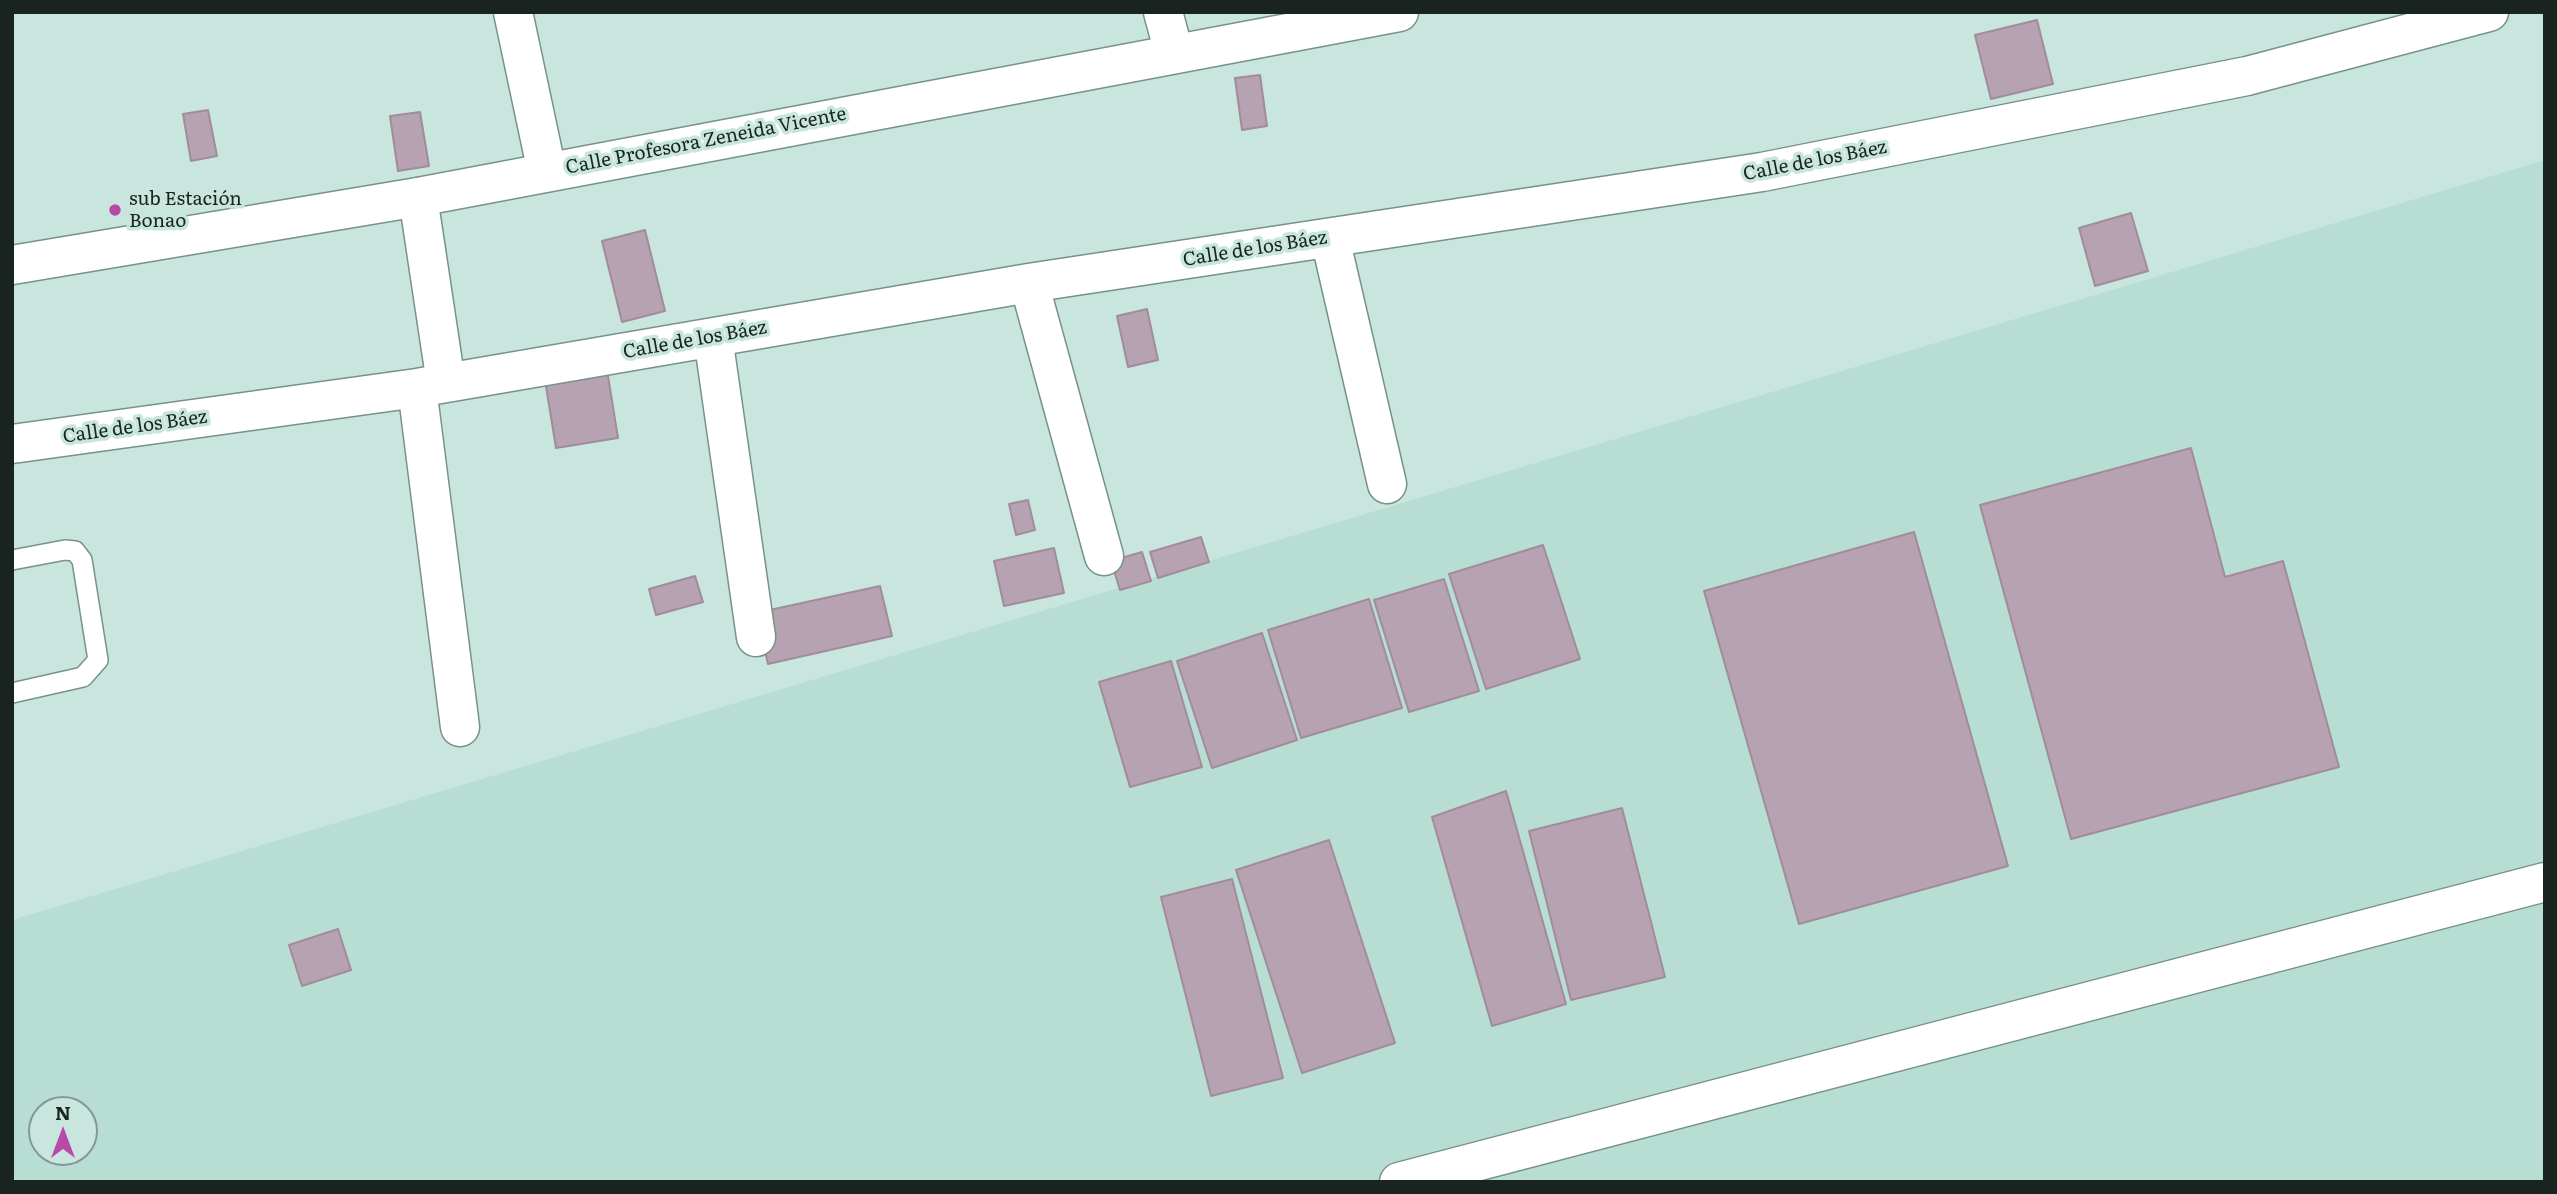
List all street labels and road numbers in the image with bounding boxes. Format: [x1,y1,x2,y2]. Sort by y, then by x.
street label: Calle Profesora Zeneida Vicente [564,103,848,179]
street label: Calle de los Báez [1741,136,1889,186]
street label: Calle de los Báez [1181,226,1329,272]
street label: Calle de los Báez [621,316,769,364]
street label: Calle de los Báez [61,406,209,448]

